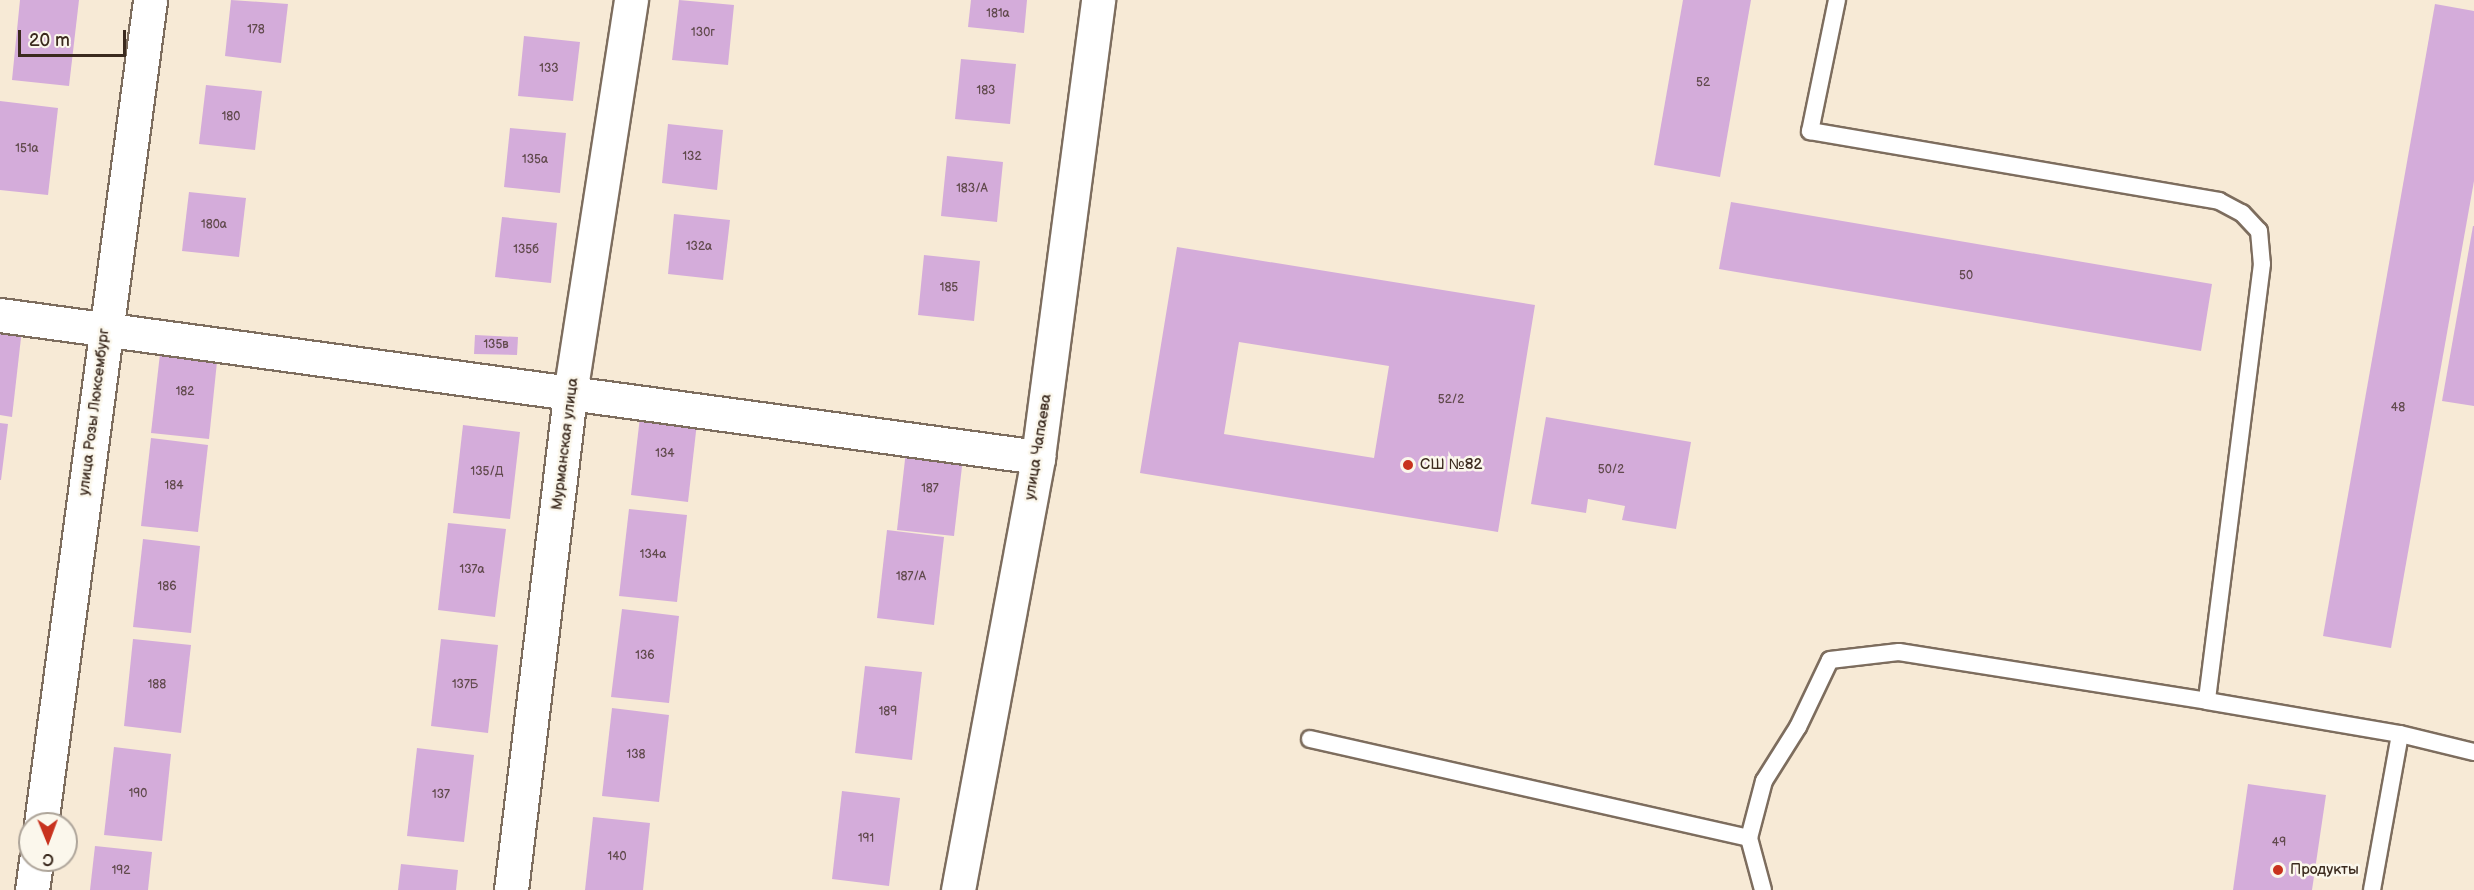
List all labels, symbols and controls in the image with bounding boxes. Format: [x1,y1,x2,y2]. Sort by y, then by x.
house number: 181а [986,7,1010,21]
scale bar [21,18,129,56]
house number: 178 [247,23,265,37]
house number: 130г [691,26,715,40]
text: 20 m [29,30,70,51]
house number: 133 [539,62,559,76]
house number: 52 [1696,76,1710,90]
house number: 183 [976,84,996,98]
house number: 180 [222,110,240,124]
house number: 151а [15,142,39,156]
house number: 132 [682,150,702,164]
house number: 135а [522,153,548,167]
house number: 183/А [956,182,988,196]
house number: 180а [201,218,227,232]
house number: 132а [686,240,712,254]
house number: 135б [513,243,539,257]
house number: 50 [1959,269,1973,283]
house number: 185 [940,281,958,295]
street label: улица Розы Люксембург [75,327,113,497]
house number: 135в [483,338,509,352]
street label: Мурманская улица [548,377,582,511]
house number: 182 [176,385,194,399]
street label: улица Чапаева [1021,393,1055,501]
house number: 52/2 [1438,393,1464,407]
house number: 48 [2391,401,2405,415]
house number: 134 [655,447,675,461]
place label: СШ №82 [1420,456,1482,474]
marker: СШ №82 [1401,458,1415,472]
house number: 50/2 [1598,463,1624,477]
house number: 135/Д [471,465,503,479]
house number: 184 [165,479,183,493]
house number: 187 [921,482,939,496]
house number: 134а [640,548,666,562]
house number: 137а [459,563,485,577]
house number: 187/А [896,570,926,584]
house number: 186 [158,580,176,594]
house number: 136 [635,649,655,663]
house number: 188 [148,678,166,692]
house number: 137Б [452,678,478,692]
house number: 189 [879,705,897,719]
house number: 138 [626,748,646,762]
house number: 190 [129,787,147,801]
house number: 137 [432,788,450,802]
north arrow [18,812,78,872]
house number: 191 [858,832,874,846]
house number: 49 [2272,836,2286,850]
text: С [43,849,54,868]
house number: 140 [607,850,627,864]
place label: Продукты [2290,861,2359,879]
marker: Продукты [2271,863,2285,877]
house number: 192 [112,864,130,878]

